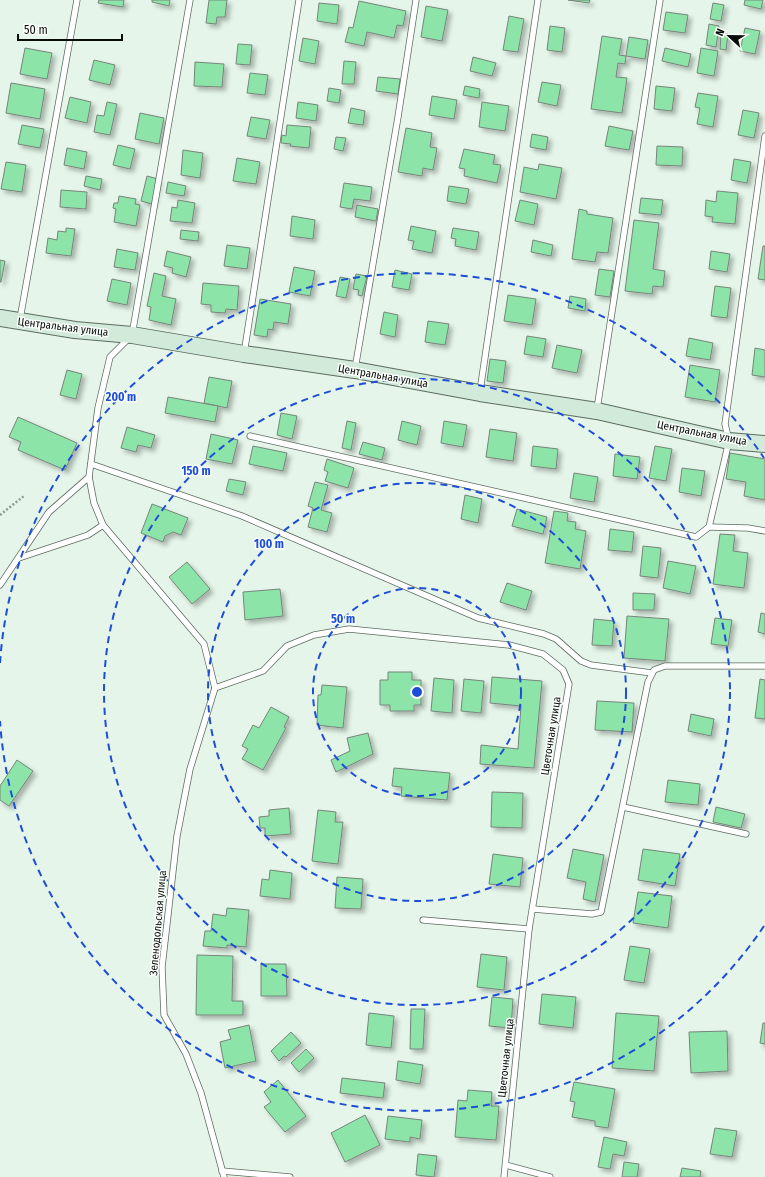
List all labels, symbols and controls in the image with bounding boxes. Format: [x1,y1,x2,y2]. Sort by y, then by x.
scale bar [18,16,122,42]
north arrow [709,16,749,56]
text: 50 m [24,23,48,37]
text: N [713,27,727,38]
street label: Центральная улица [17,315,109,339]
street label: Центральная улица [337,362,429,390]
text: 200 m [105,390,136,404]
street label: Центральная улица [656,418,748,448]
text: 150 m [181,464,211,478]
text: 100 m [254,537,284,551]
text: 50 m [331,612,355,626]
centre of rings [410,685,424,699]
street label: Цветочная улица [538,696,564,776]
street label: Зеленодольская улица [147,870,169,976]
street label: Цветочная улица [495,1018,517,1098]

